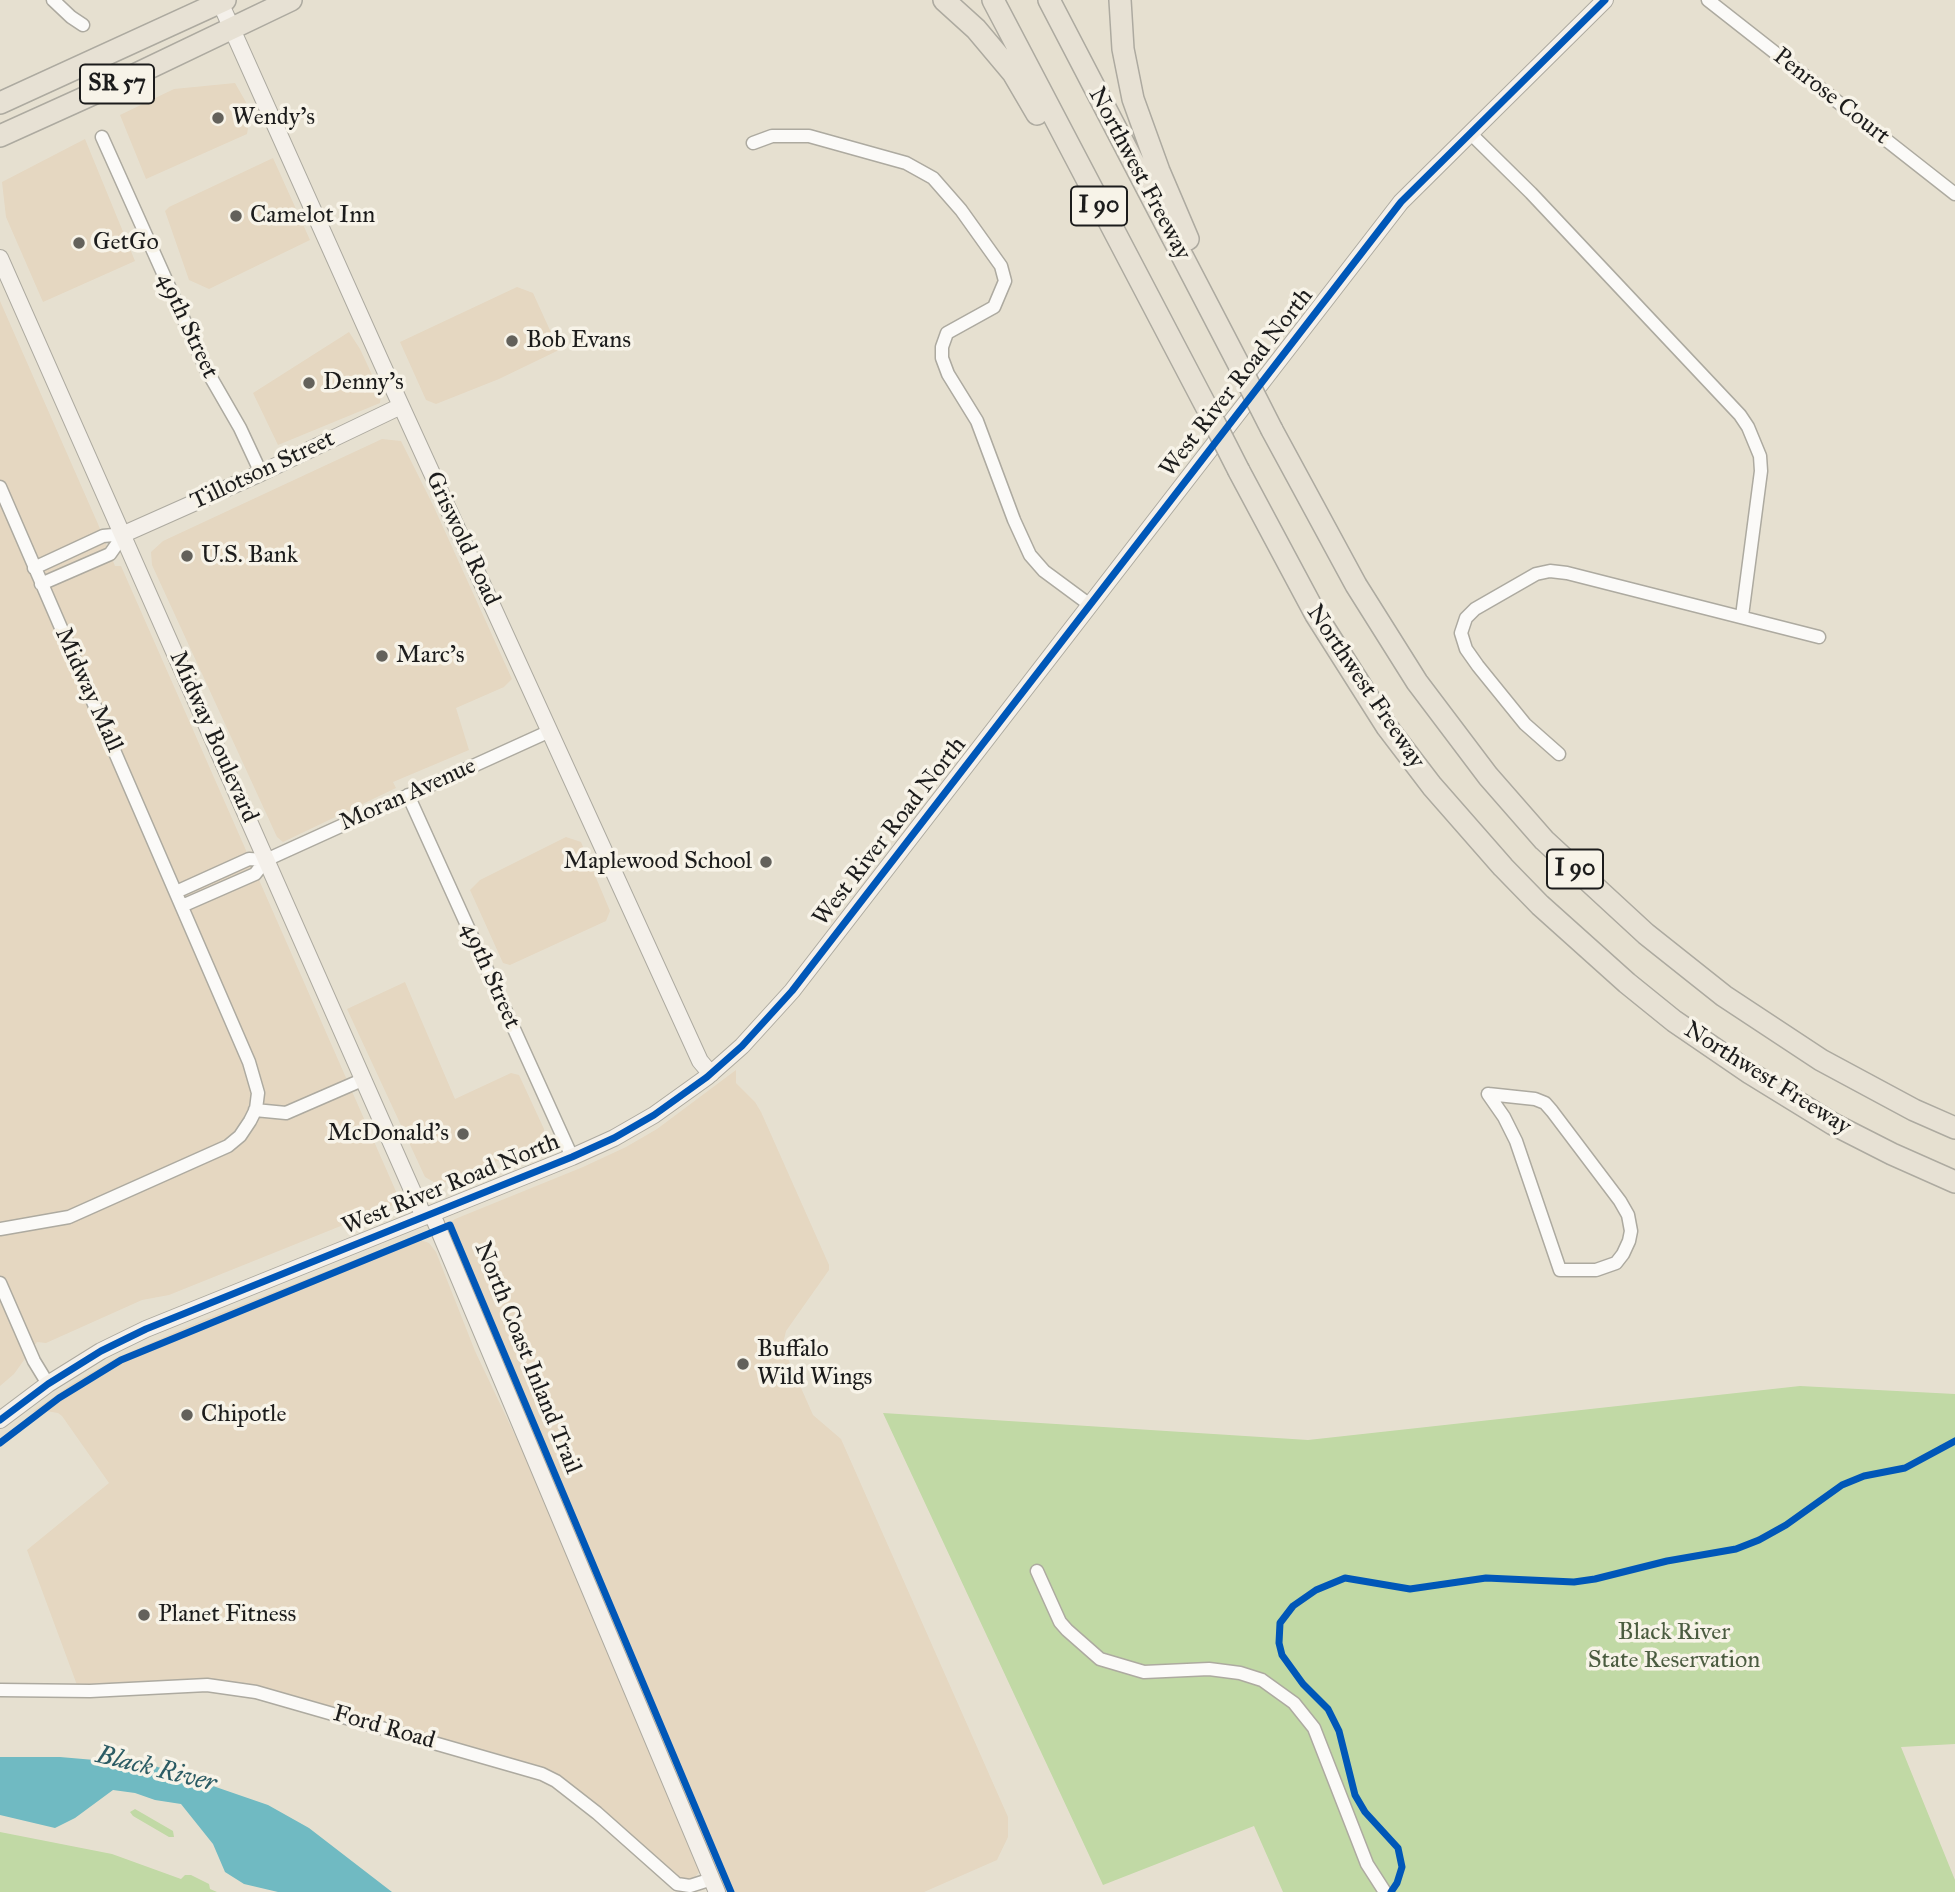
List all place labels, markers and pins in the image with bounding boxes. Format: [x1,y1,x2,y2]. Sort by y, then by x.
place label: Wendy's [232,104,315,132]
marker: Wendy's [210,110,226,126]
place label: Camelot Inn [250,202,375,230]
marker: Camelot Inn [228,208,244,224]
place label: GetGo [93,229,159,257]
marker: GetGo [71,235,87,251]
place label: Bob Evans [526,327,631,355]
marker: Bob Evans [504,333,520,349]
place label: Denny's [323,369,404,397]
marker: Denny's [301,375,317,391]
place label: U.S. Bank [201,542,298,570]
marker: U.S. Bank [179,548,195,564]
place label: Marc's [396,642,464,670]
marker: Marc's [374,648,390,664]
place label: Maplewood School [563,848,752,876]
marker: Maplewood School [758,854,774,870]
place label: McDonald's [327,1120,449,1148]
marker: McDonald's [455,1126,471,1142]
place label: Buffalo Wild Wings [757,1336,872,1392]
marker: Buffalo Wild Wings [735,1356,751,1372]
place label: Chipotle [201,1401,286,1429]
marker: Chipotle [179,1407,195,1423]
place label: Planet Fitness [158,1601,296,1629]
marker: Planet Fitness [136,1607,152,1623]

